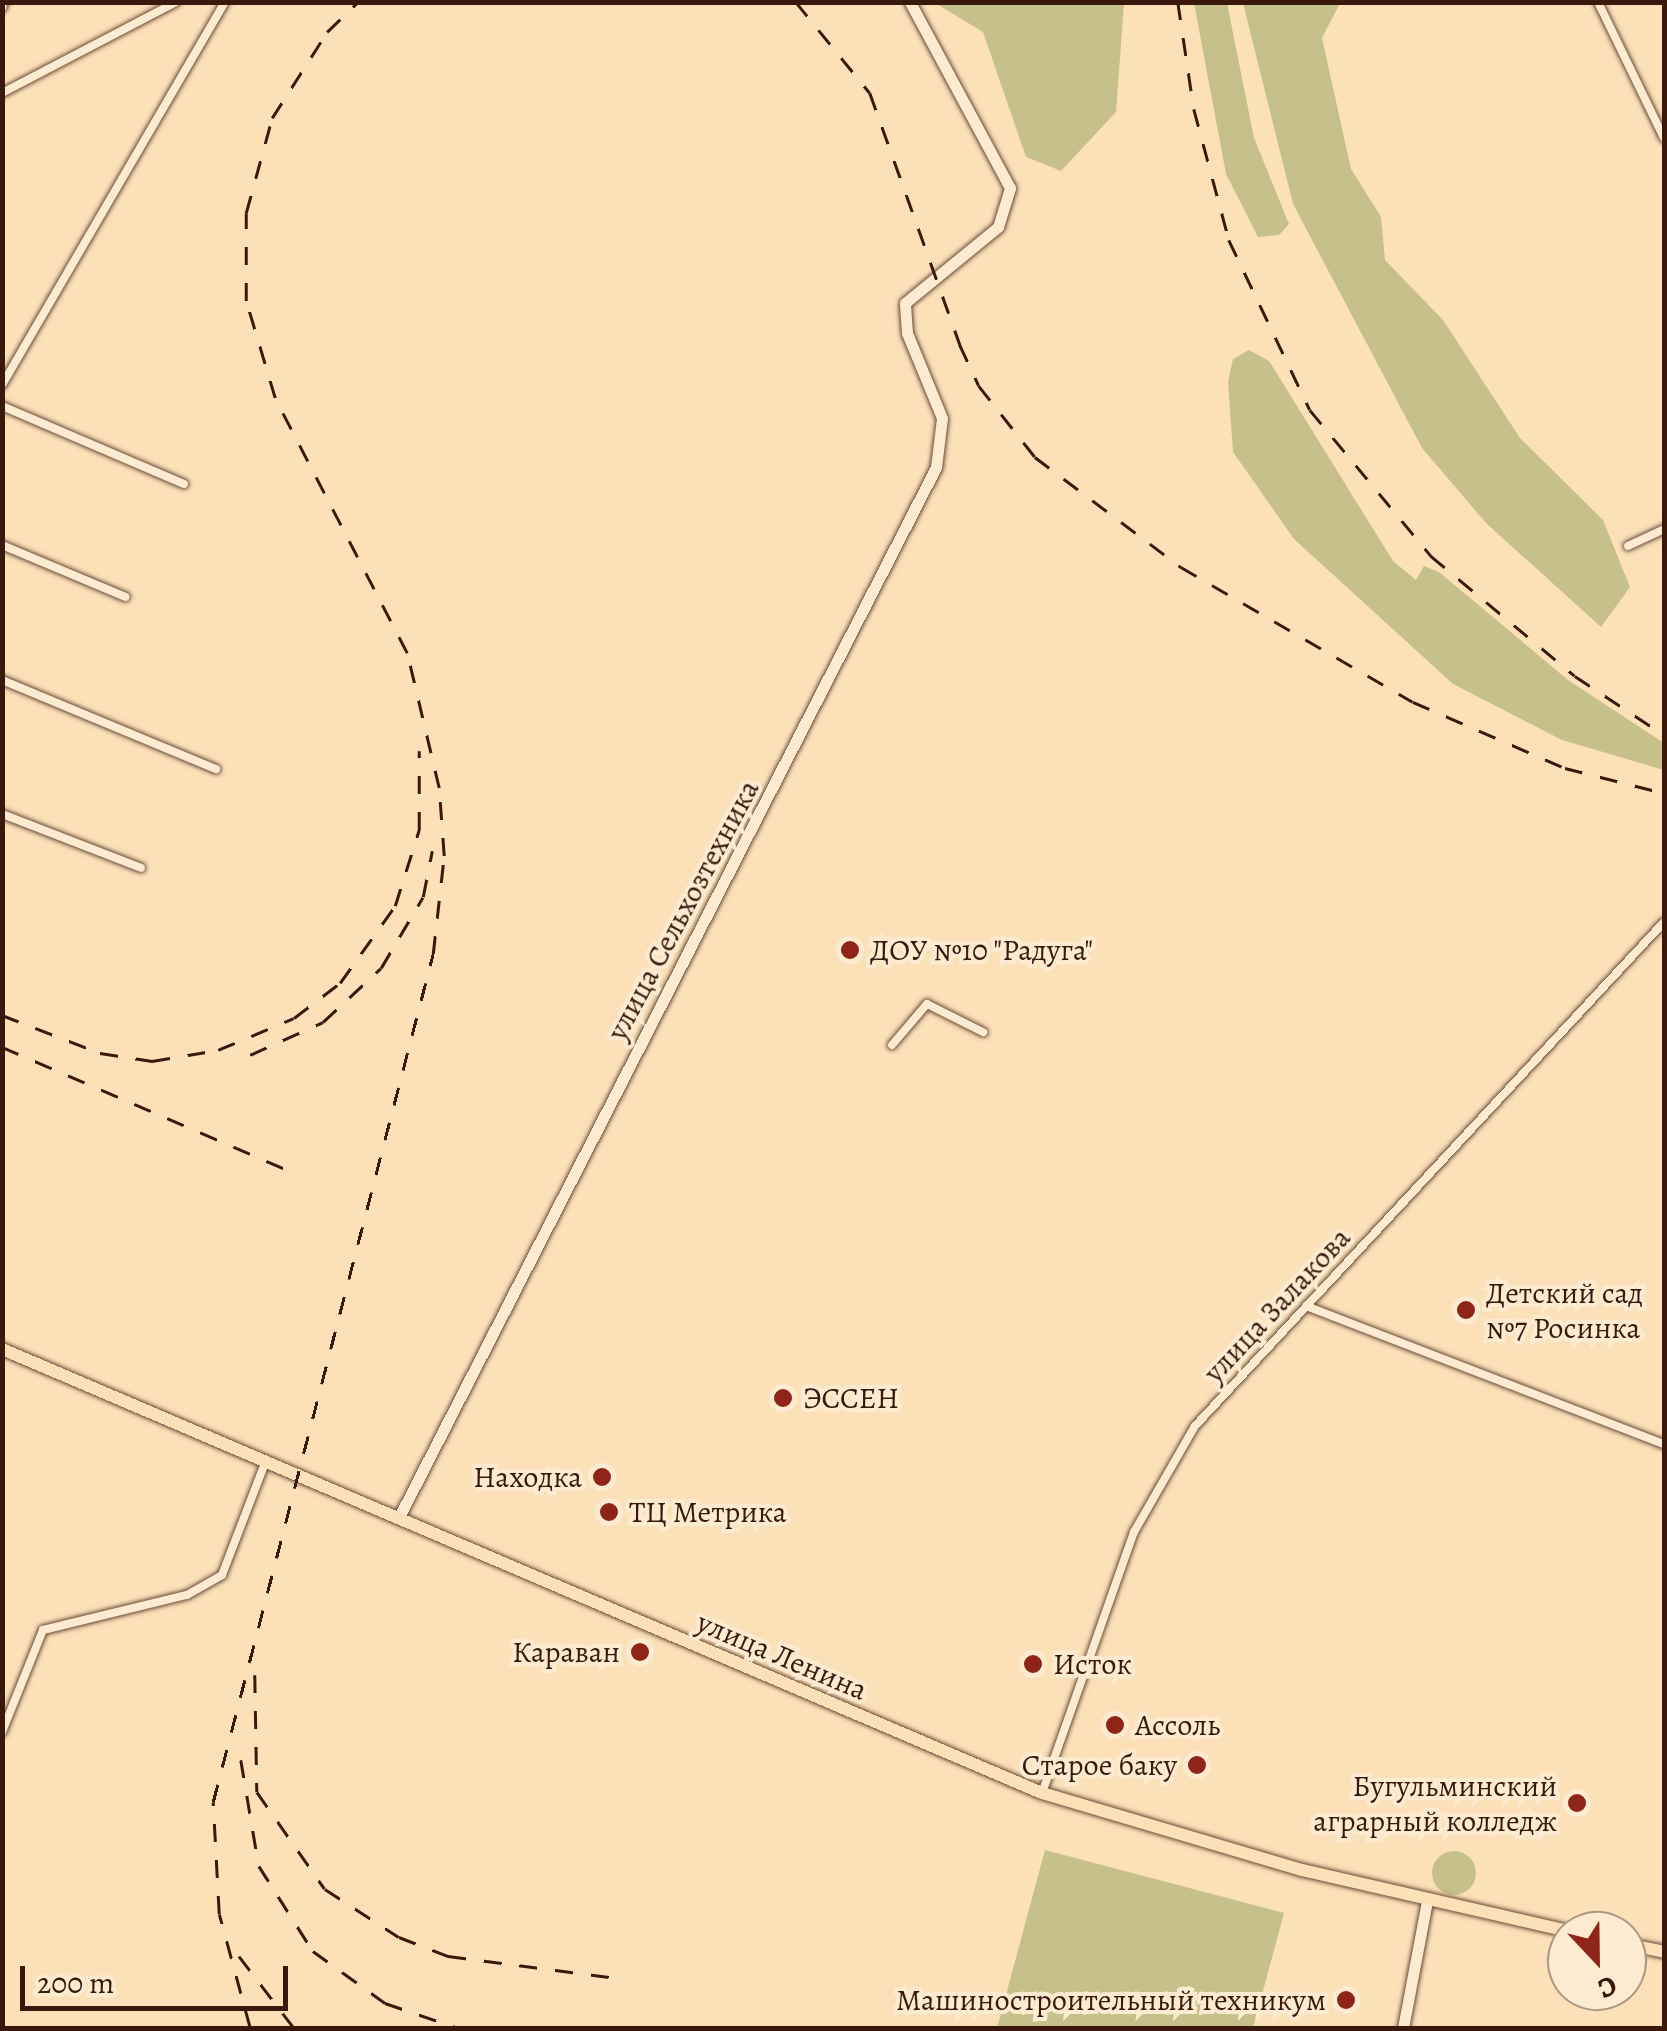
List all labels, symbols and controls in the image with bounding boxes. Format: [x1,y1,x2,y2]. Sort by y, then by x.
street label: улица Сельхозтехника [599,774,767,1046]
place label: ДОУ №10 "Радуга" [870,932,1094,968]
marker: ДОУ №10 "Радуга" [839,939,861,961]
street label: улица Залакова [1196,1220,1358,1390]
place label: Детский сад №7 Росинка [1486,1275,1643,1346]
marker: Детский сад №7 Росинка [1455,1299,1477,1321]
place label: ЭССЕН [803,1380,899,1416]
marker: ЭССЕН [772,1387,794,1409]
place label: Находка [473,1459,582,1495]
marker: Находка [591,1466,613,1488]
place label: ТЦ Метрика [629,1494,787,1530]
marker: ТЦ Метрика [598,1501,620,1523]
street label: улица Ленина [691,1604,873,1708]
place label: Караван [512,1634,620,1670]
marker: Караван [629,1641,651,1663]
place label: Исток [1053,1646,1132,1682]
marker: Исток [1022,1653,1044,1675]
place label: Ассоль [1135,1707,1220,1743]
marker: Ассоль [1104,1714,1126,1736]
place label: Старое баку [1022,1747,1177,1783]
marker: Старое баку [1186,1754,1208,1776]
place label: Бугульминский аграрный колледж [1313,1768,1557,1838]
marker: Бугульминский аграрный колледж [1566,1792,1588,1814]
north arrow [1547,1911,1647,2011]
scale bar [25,1946,292,2008]
text: 200 m [37,1963,114,2003]
text: С [1592,1966,1623,2008]
place label: Машиностроительный техникум [896,1982,1326,2018]
marker: Машиностроительный техникум [1335,1989,1357,2011]

